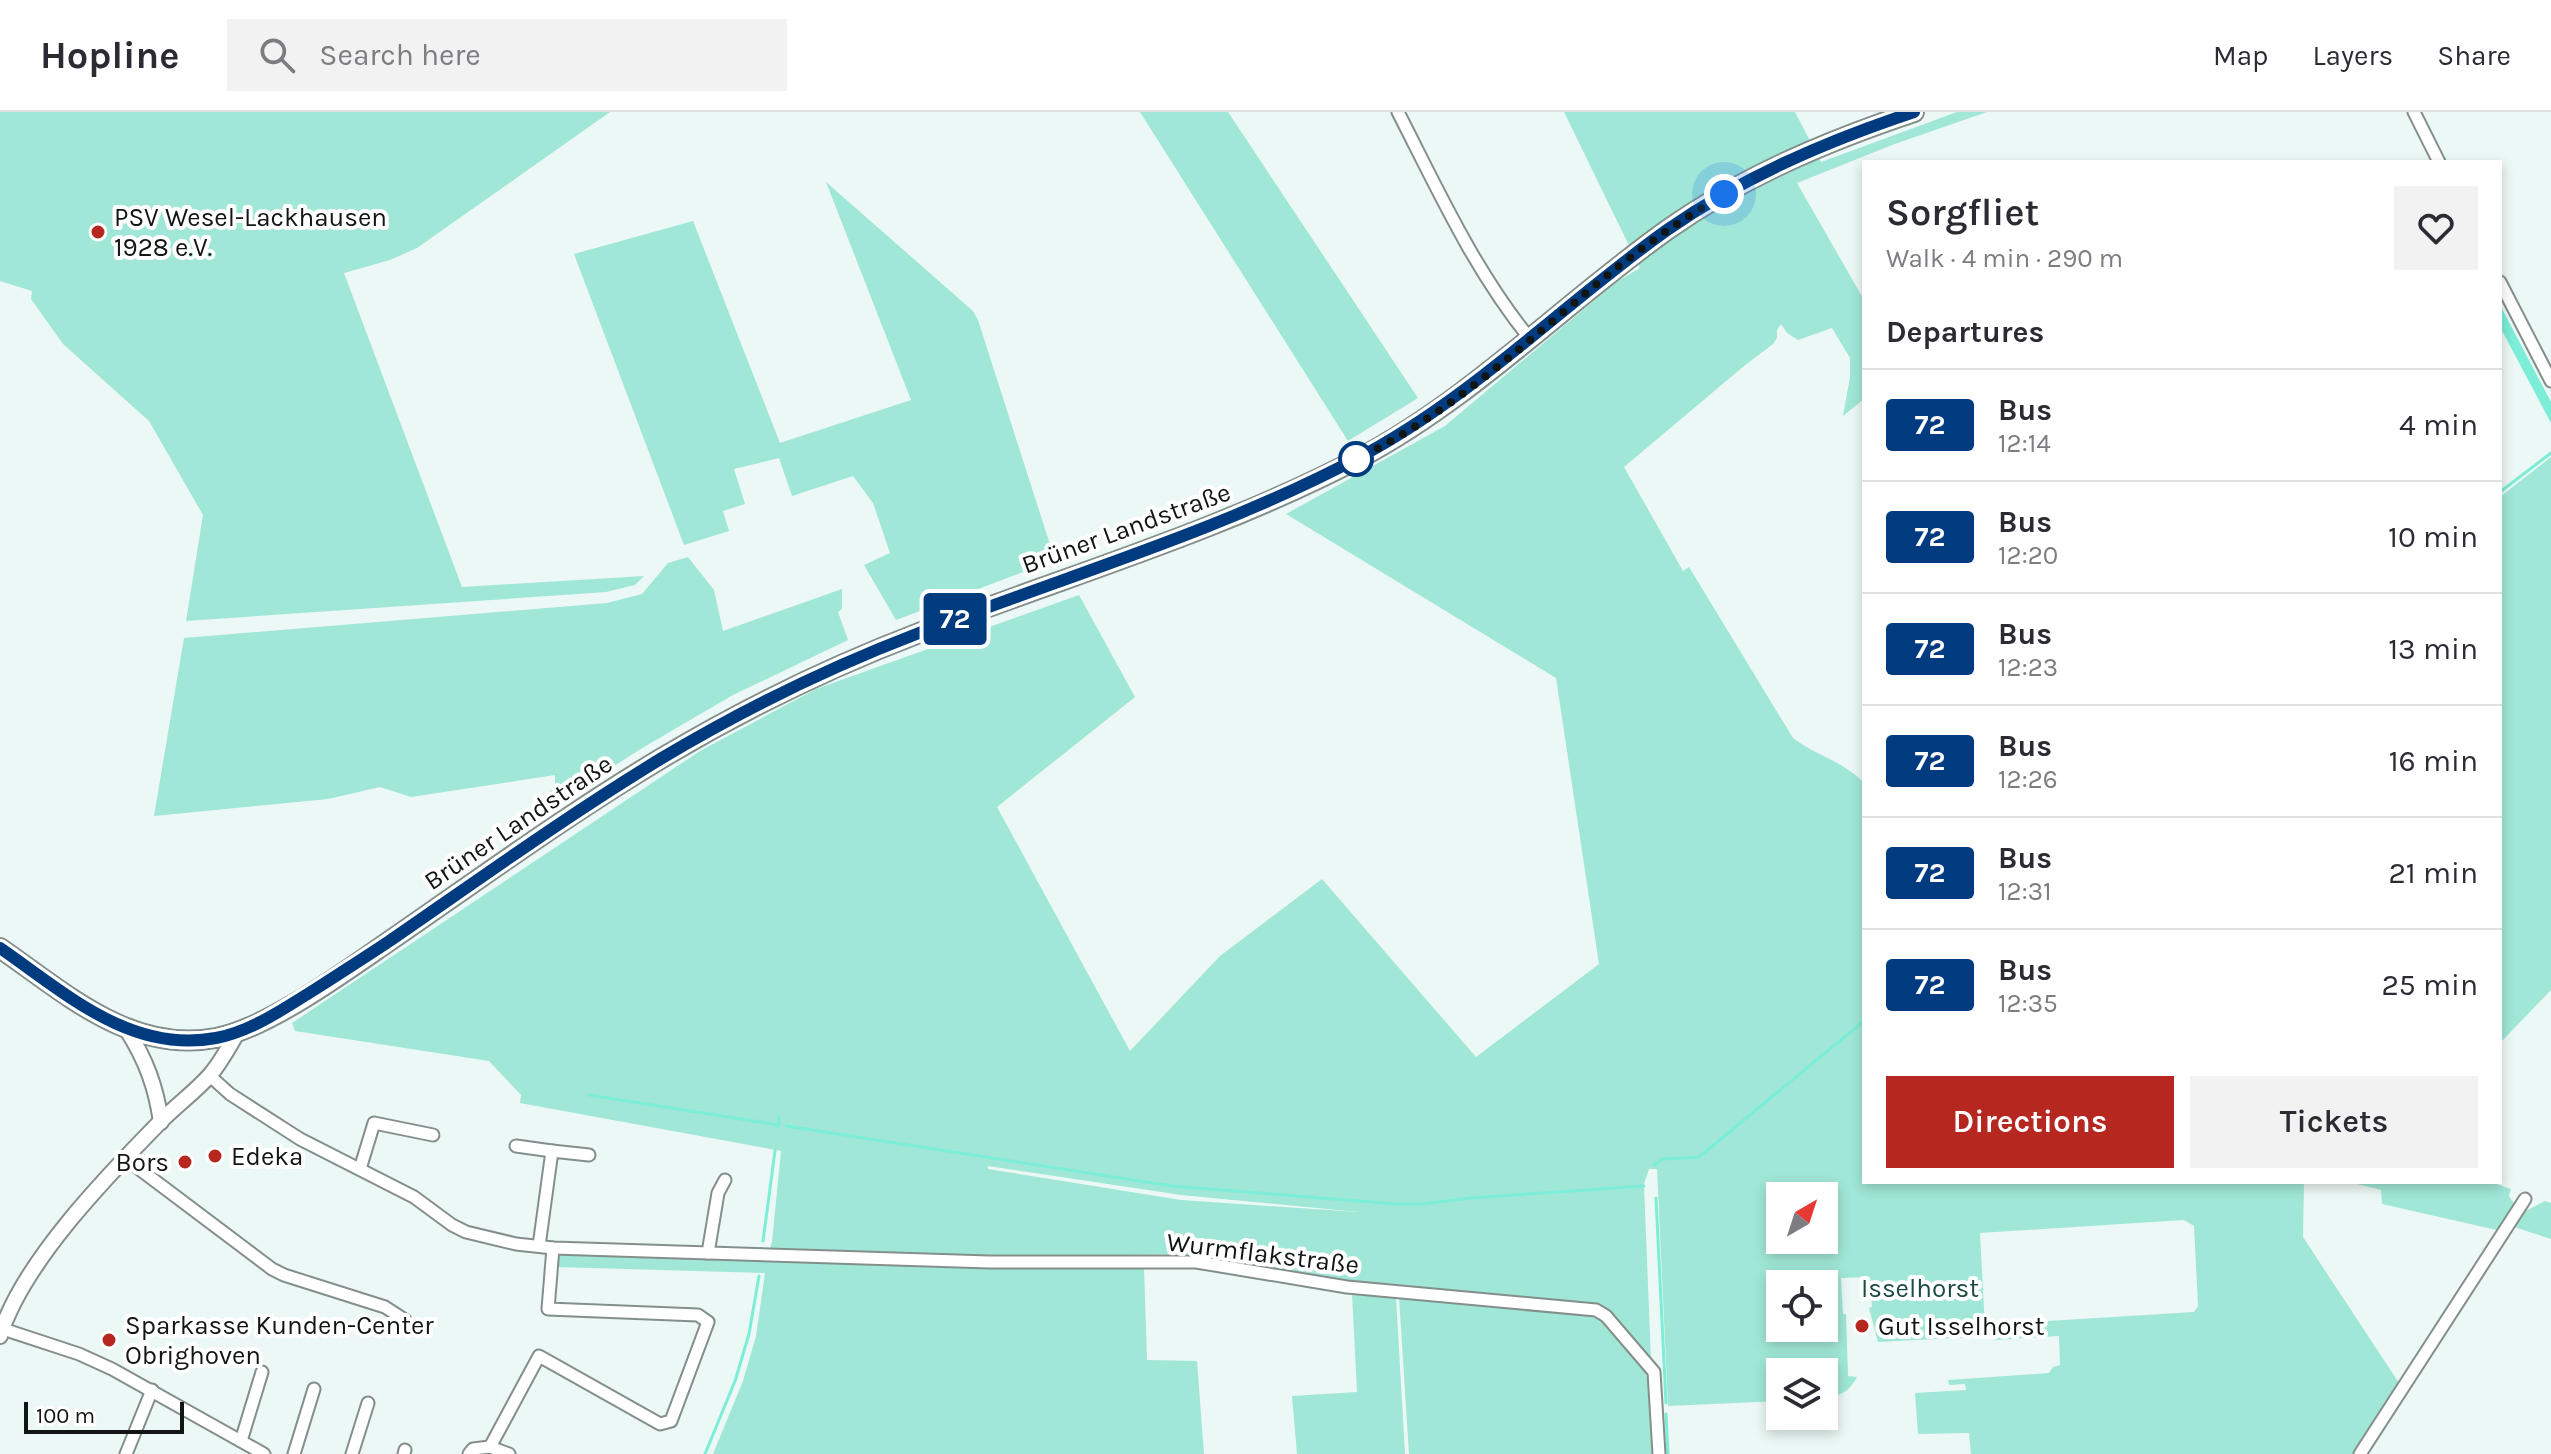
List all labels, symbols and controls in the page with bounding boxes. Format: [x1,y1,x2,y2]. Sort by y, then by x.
search box [227,19,787,91]
text: Hopline [40,33,179,78]
icon: search [255,33,299,77]
text: Search here [319,37,481,73]
text: Map [2213,39,2268,72]
text: Layers [2312,39,2393,72]
text: Share [2437,39,2511,72]
your location [1704,174,1744,214]
button: heart [2394,186,2478,270]
text: Sorgfliet [1886,190,2039,235]
place label: PSV Wesel-Lackhausen 1928 e.V. [114,202,387,263]
marker: PSV Wesel-Lackhausen 1928 e.V. [89,223,107,241]
text: Walk · 4 min · 290 m [1886,243,2123,274]
text: Departures [1886,314,2044,350]
text: Bus [1998,392,2052,428]
text: 4 min [2399,407,2478,443]
text: 72 [1915,408,1945,441]
text: 12:14 [1998,428,2051,459]
unlabelled marker [1339,442,1373,476]
street label: Brüner Landstraße [1018,476,1235,581]
text: Bus [1998,504,2052,540]
text: 10 min [2388,519,2478,555]
text: 72 [1915,520,1945,553]
text: 12:20 [1998,540,2058,571]
line badge: 72 [919,593,991,645]
text: 72 [940,602,970,635]
text: Bus [1998,616,2052,652]
text: 13 min [2388,631,2478,667]
text: 72 [1915,632,1945,665]
text: 12:23 [1998,652,2058,683]
text: Bus [1998,728,2052,764]
text: 16 min [2389,743,2478,779]
text: 72 [1915,744,1945,777]
street label: Brüner Landstraße [418,748,618,897]
text: 12:26 [1998,764,2058,795]
text: Bus [1998,840,2052,876]
text: 21 min [2388,855,2478,891]
text: 72 [1915,856,1945,889]
text: 12:31 [1998,876,2052,907]
text: Bus [1998,952,2052,988]
text: 25 min [2381,967,2478,1003]
text: 72 [1915,968,1945,1001]
text: 12:35 [1998,988,2058,1019]
button: Directions [1886,1076,2174,1168]
button: Tickets [2190,1076,2478,1168]
place label: Edeka [231,1141,303,1172]
place label: Bors [116,1147,169,1178]
marker: Edeka [206,1147,224,1165]
marker: Bors [176,1153,194,1171]
north arrow [1766,1182,1838,1254]
map controls [1766,1182,1838,1430]
street label: Wurmflakstraße [1165,1226,1361,1281]
button: locate [1766,1270,1838,1342]
park label: Isselhorst [1861,1273,1979,1304]
place label: Sparkasse Kunden-Center Obrighoven [125,1310,434,1371]
place label: Gut Isselhorst [1878,1311,2045,1342]
marker: Gut Isselhorst [1853,1317,1871,1335]
marker: Sparkasse Kunden-Center Obrighoven [100,1331,118,1349]
button: layers [1766,1358,1838,1430]
scale bar [24,1398,184,1434]
text: 100 m [36,1403,95,1429]

